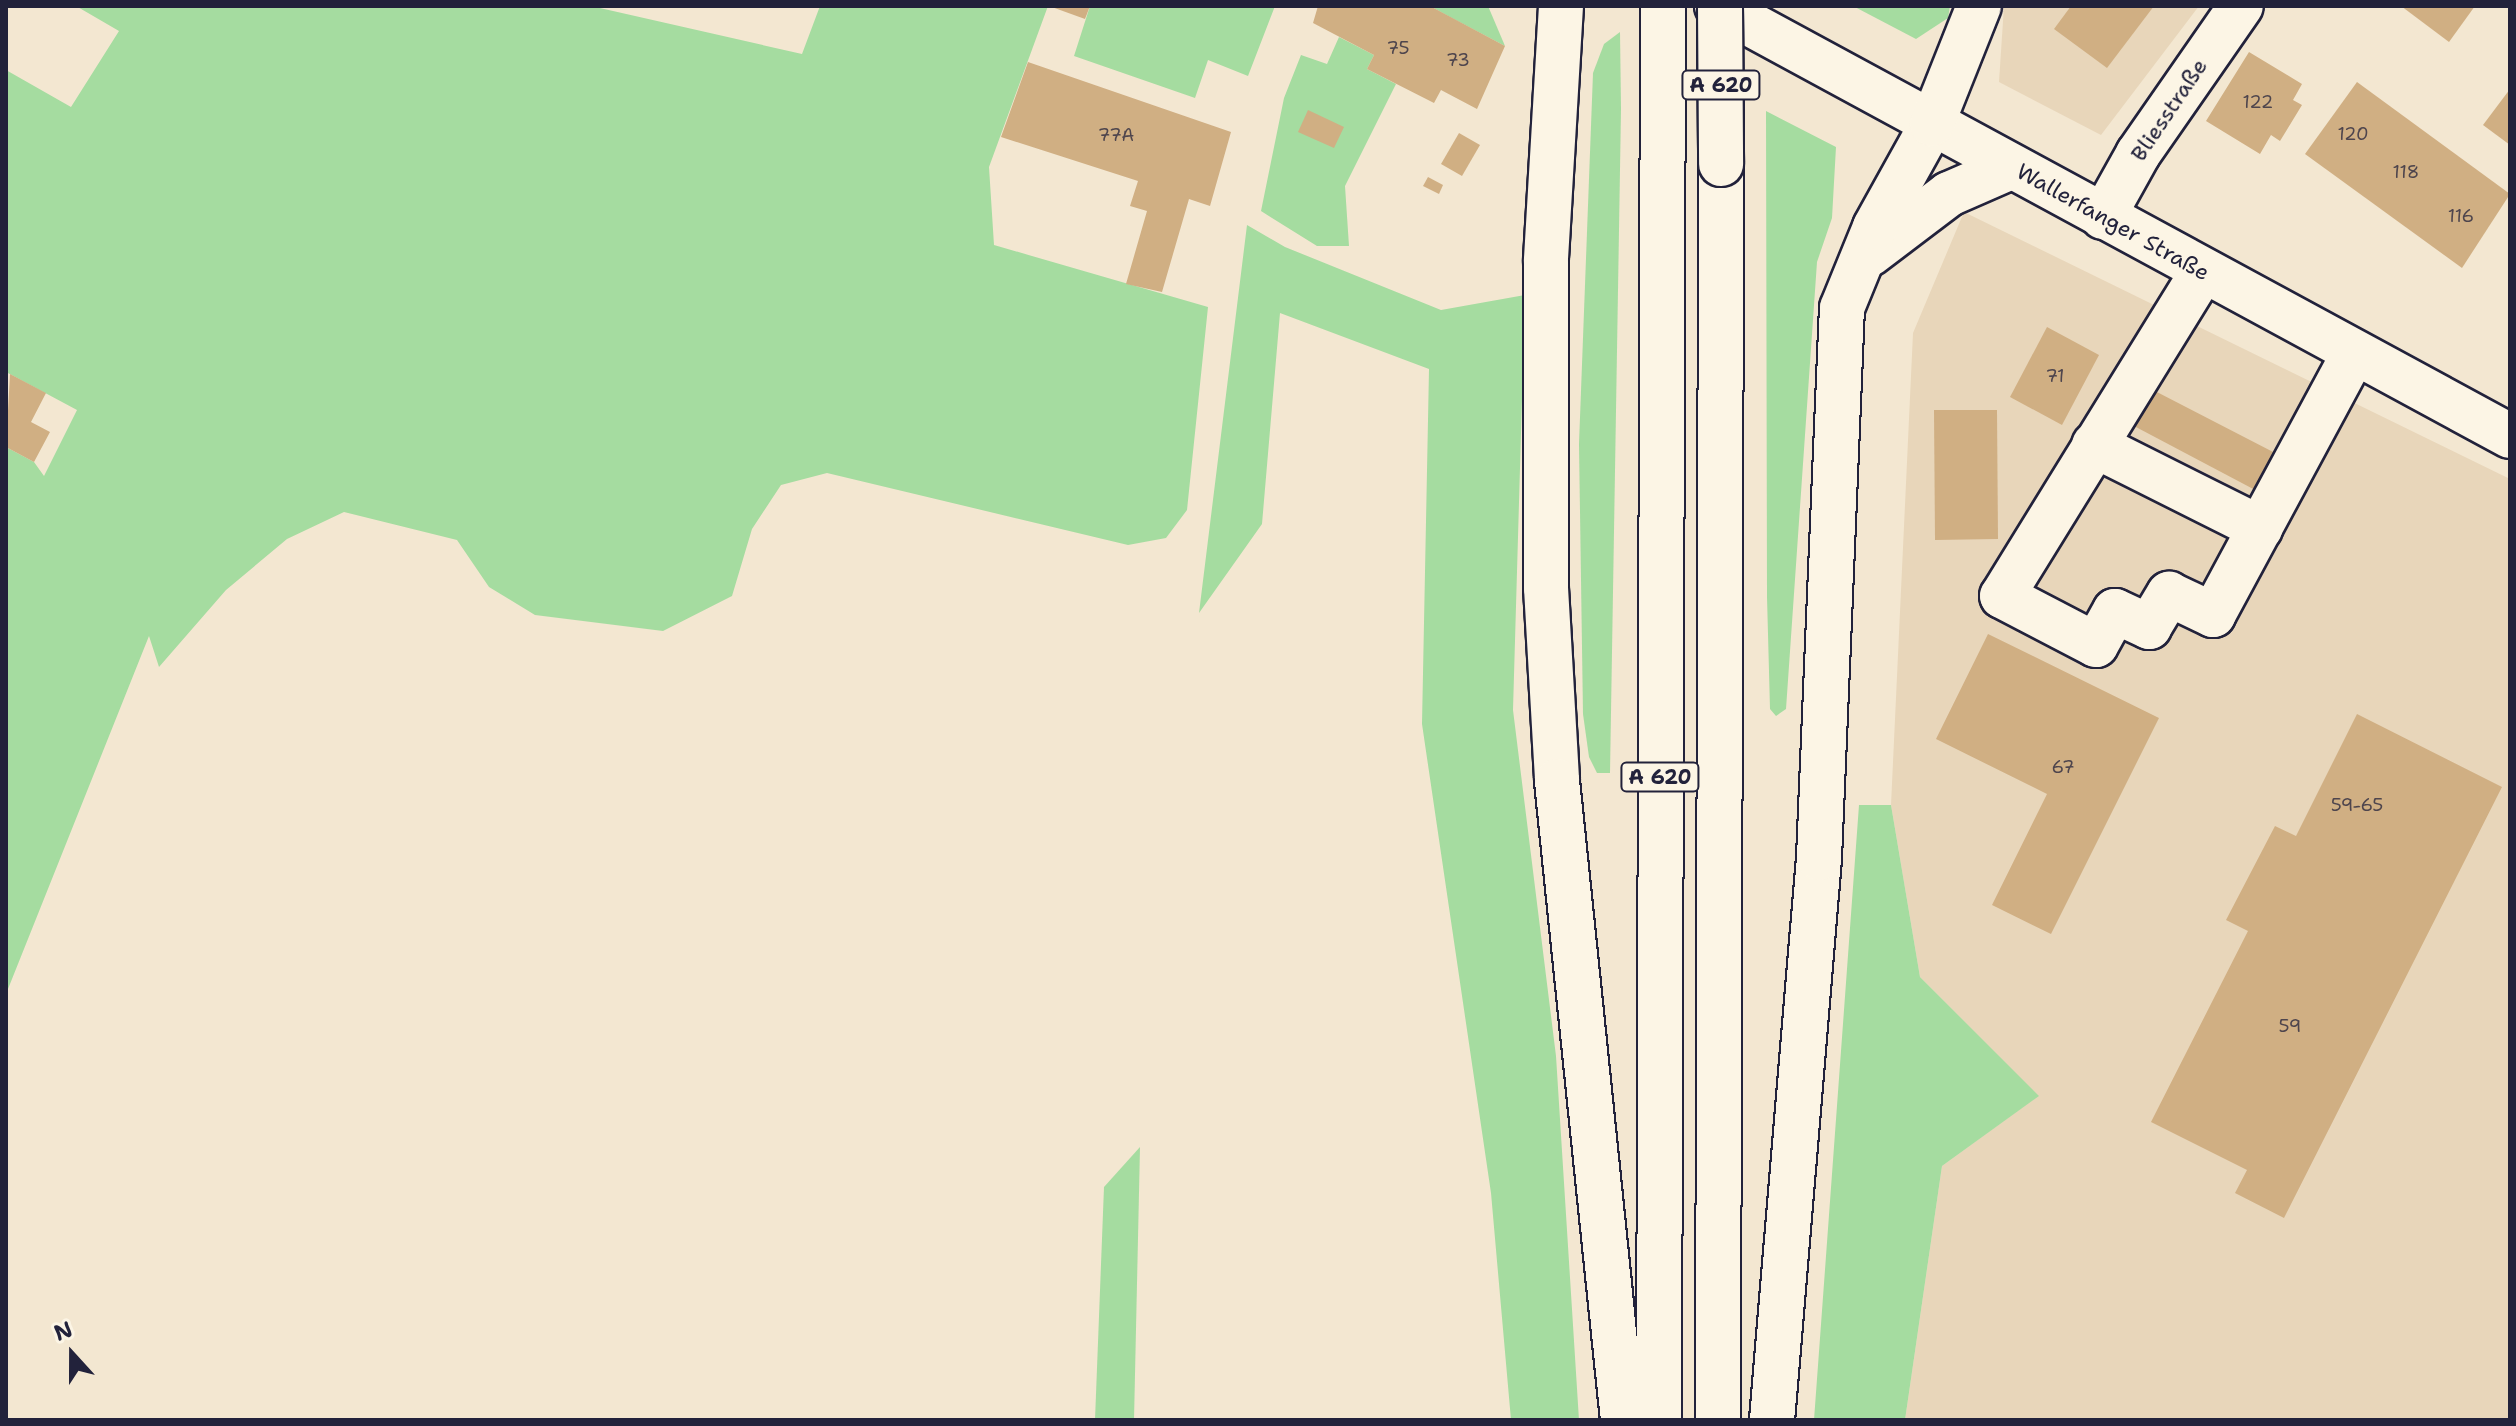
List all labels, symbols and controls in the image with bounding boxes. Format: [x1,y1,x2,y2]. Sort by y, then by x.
house number: 75 [1387,37,1409,59]
house number: 73 [1446,49,1470,71]
street label: Bliesstraße [2125,54,2213,166]
road number: A 620 [1681,69,1761,101]
house number: 122 [2243,91,2273,113]
house number: 120 [2337,123,2369,145]
house number: 77A [1098,124,1134,146]
street label: Wallerfanger Straße [2012,158,2214,286]
house number: 118 [2393,161,2419,183]
house number: 116 [2448,205,2474,227]
house number: 71 [2045,365,2065,387]
house number: 67 [2051,756,2075,778]
road number: A 620 [1620,761,1700,793]
house number: 59-65 [2331,794,2383,816]
house number: 59 [2279,1015,2301,1037]
north arrow [32,1314,112,1394]
text: N [50,1314,77,1348]

